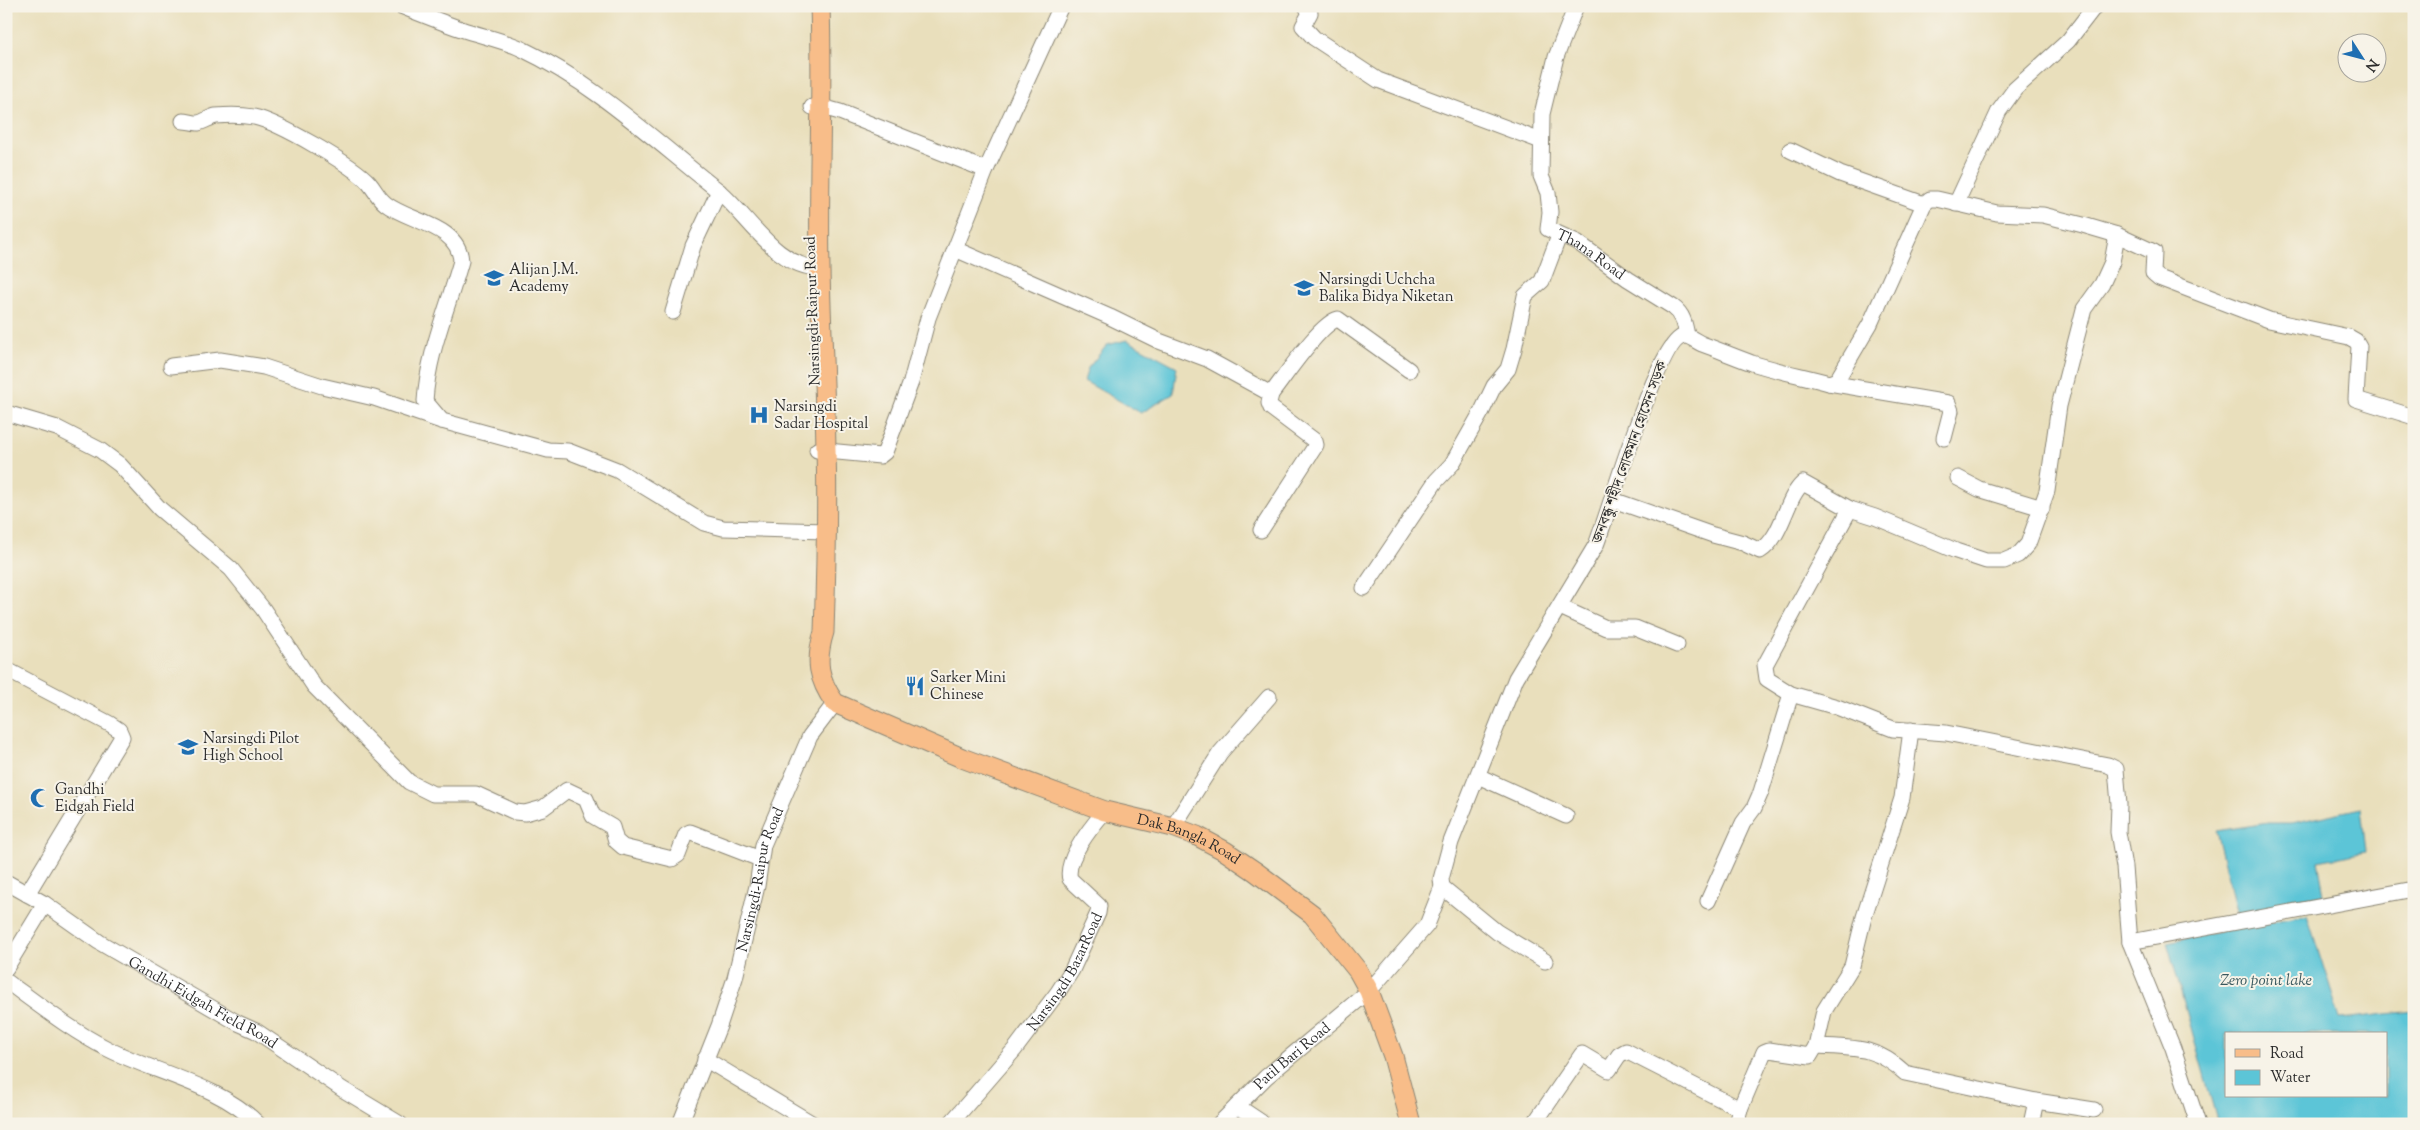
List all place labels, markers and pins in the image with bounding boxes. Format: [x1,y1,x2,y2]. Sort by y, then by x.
place label: Alijan J.M. Academy [509,260,578,298]
school or university icon: Alijan J.M. Academy [483,267,505,289]
place label: Narsingdi Uchcha Balika Bidya Niketan [1319,270,1454,308]
school or university icon: Narsingdi Uchcha Balika Bidya Niketan [1293,277,1315,299]
place label: Narsingdi Sadar Hospital [774,397,868,435]
hospital icon: Narsingdi Sadar Hospital [748,404,770,426]
place label: Sarker Mini Chinese [930,668,1006,706]
restaurant icon: Sarker Mini Chinese [904,675,926,697]
place label: Narsingdi Pilot High School [203,729,299,767]
school or university icon: Narsingdi Pilot High School [177,736,199,758]
place label: Gandhi Eidgah Field [55,780,135,818]
mosque icon: Gandhi Eidgah Field [29,787,51,809]

